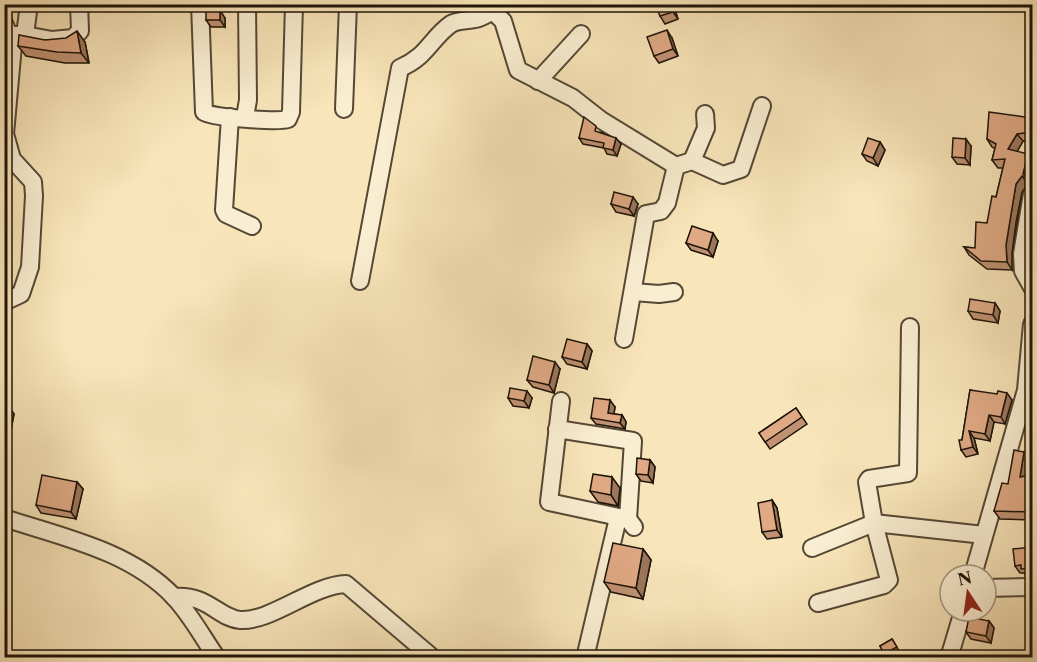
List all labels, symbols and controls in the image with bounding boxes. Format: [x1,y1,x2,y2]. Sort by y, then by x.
north arrow [938,563,998,623]
text: N [956,567,974,590]

